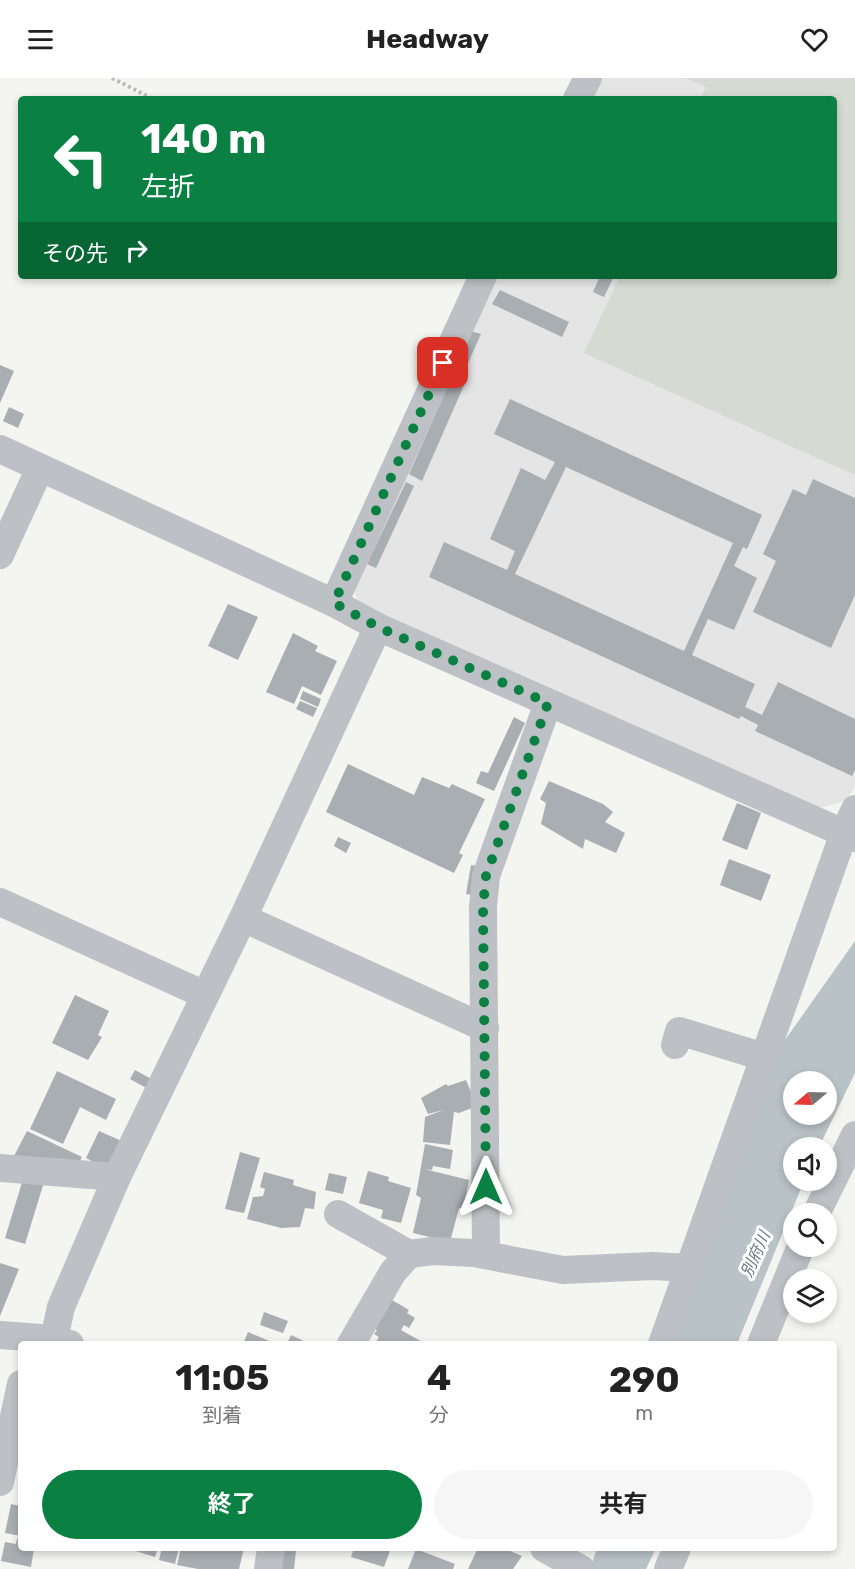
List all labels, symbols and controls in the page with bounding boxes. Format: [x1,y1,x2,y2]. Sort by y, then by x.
icon: menu [24,23,57,56]
text: Headway [366,23,489,55]
icon: heart [798,23,831,56]
text: 140 m [141,114,267,164]
icon: left [42,120,120,198]
text: 左折 [141,171,195,203]
icon: right [120,234,153,267]
text: その先 [42,240,108,267]
pin [417,337,468,388]
icon: arrive [426,346,459,379]
north arrow [783,1071,837,1125]
map controls [783,1071,837,1323]
button: sound [783,1137,837,1191]
position arrow [454,1155,518,1219]
button: search [783,1203,837,1257]
water label: 別府川 [737,1227,775,1280]
button: layers [783,1269,837,1323]
text: 11:05 [175,1356,269,1399]
text: 4 [427,1356,451,1399]
text: 290 [609,1358,680,1401]
text: m [635,1401,653,1425]
text: 到着 [202,1403,242,1427]
text: 分 [429,1403,449,1427]
button: 終了 [42,1470,422,1539]
button: 共有 [434,1470,813,1539]

